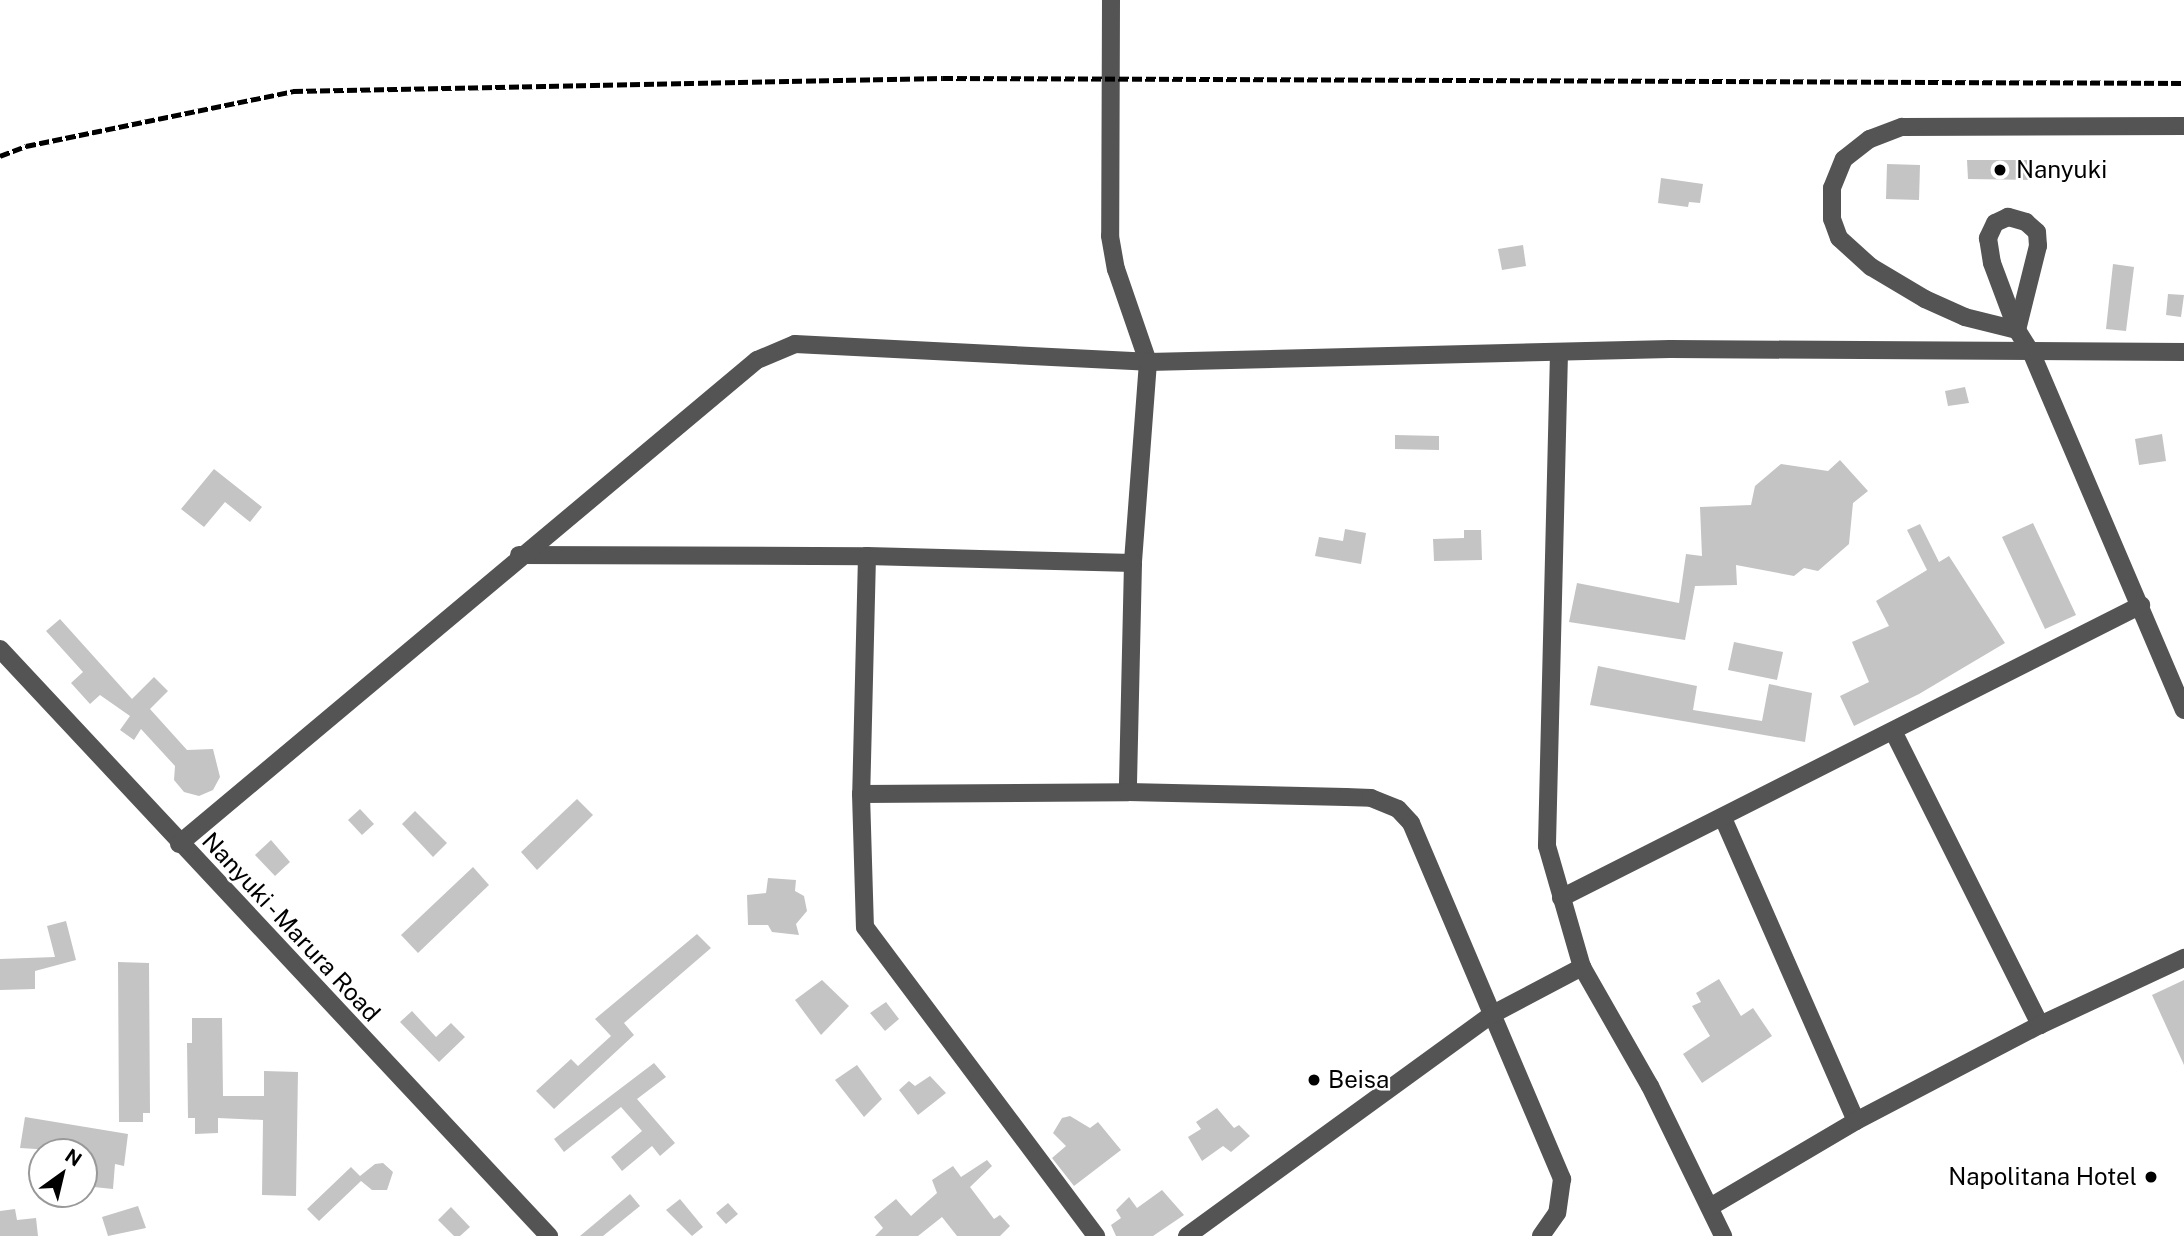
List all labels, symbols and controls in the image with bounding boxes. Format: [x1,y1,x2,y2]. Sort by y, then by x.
place label: Nanyuki [2016,156,2107,184]
marker: Nanyuki [1990,160,2010,180]
street label: Nanyuki - Marura Road [194,824,388,1030]
place label: Beisa [1328,1066,1389,1094]
marker: Beisa [1306,1072,1322,1088]
north arrow [28,1138,98,1208]
text: N [61,1144,86,1171]
place label: Napolitana Hotel [1948,1163,2137,1191]
marker: Napolitana Hotel [2143,1169,2159,1185]

